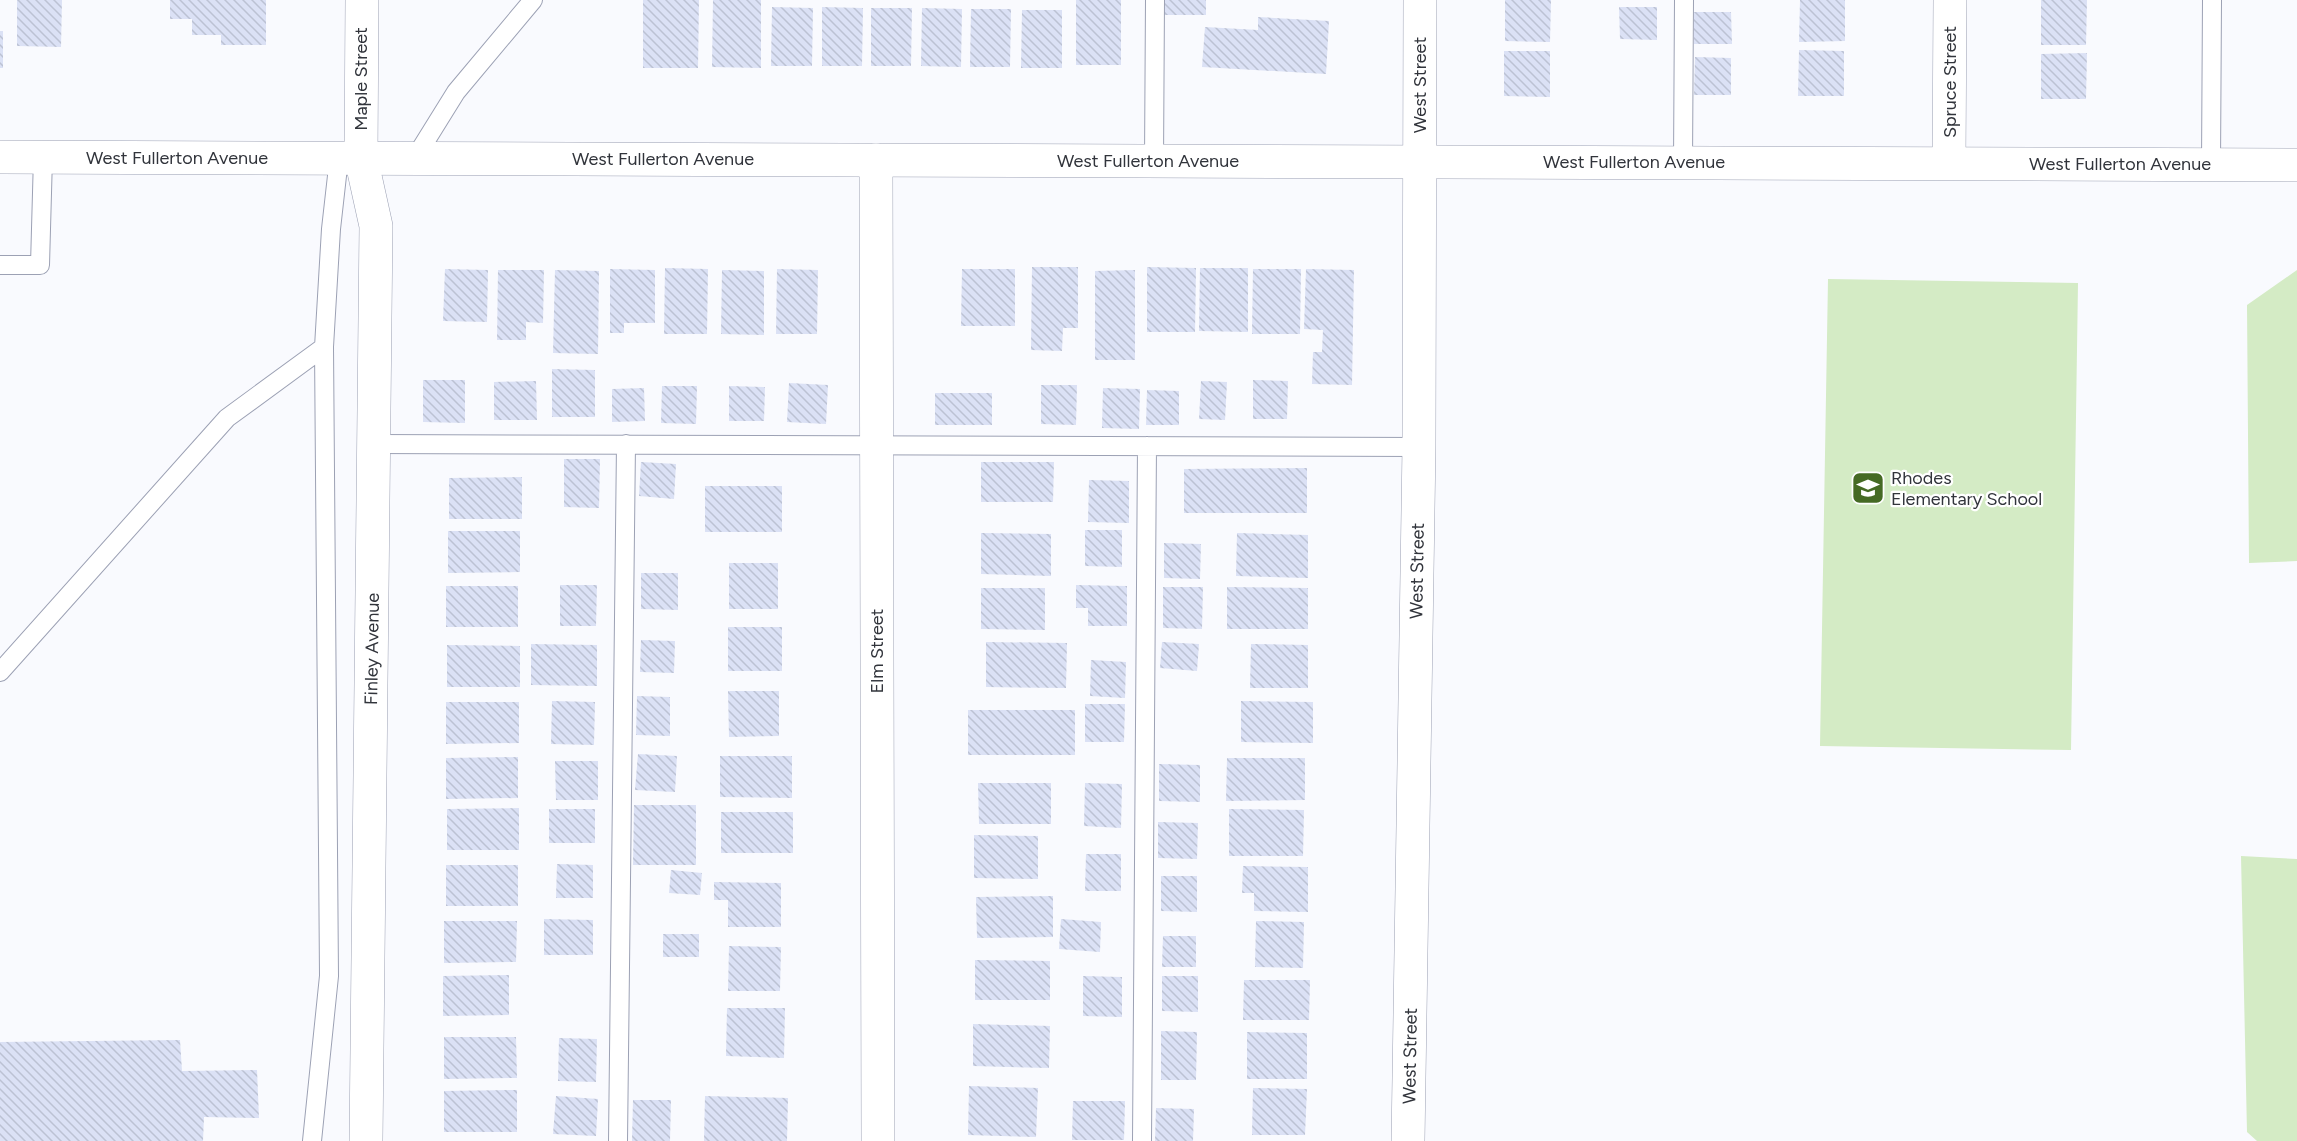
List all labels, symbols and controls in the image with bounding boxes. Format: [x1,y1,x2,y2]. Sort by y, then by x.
street label: Spruce Street [1939,26,1961,138]
street label: Maple Street [350,27,372,131]
street label: West Street [1409,37,1431,133]
street label: West Fullerton Avenue [86,147,268,169]
street label: West Fullerton Avenue [572,148,754,170]
street label: West Fullerton Avenue [1057,150,1239,172]
street label: West Fullerton Avenue [1543,151,1725,173]
street label: West Fullerton Avenue [2029,153,2211,175]
place label: Rhodes Elementary School [1891,467,2042,510]
school or university icon: Rhodes Elementary School [1850,470,1886,506]
street label: West Street [1405,522,1429,619]
street label: Finley Avenue [360,592,384,705]
street label: Elm Street [866,608,888,693]
street label: West Street [1398,1007,1422,1104]

